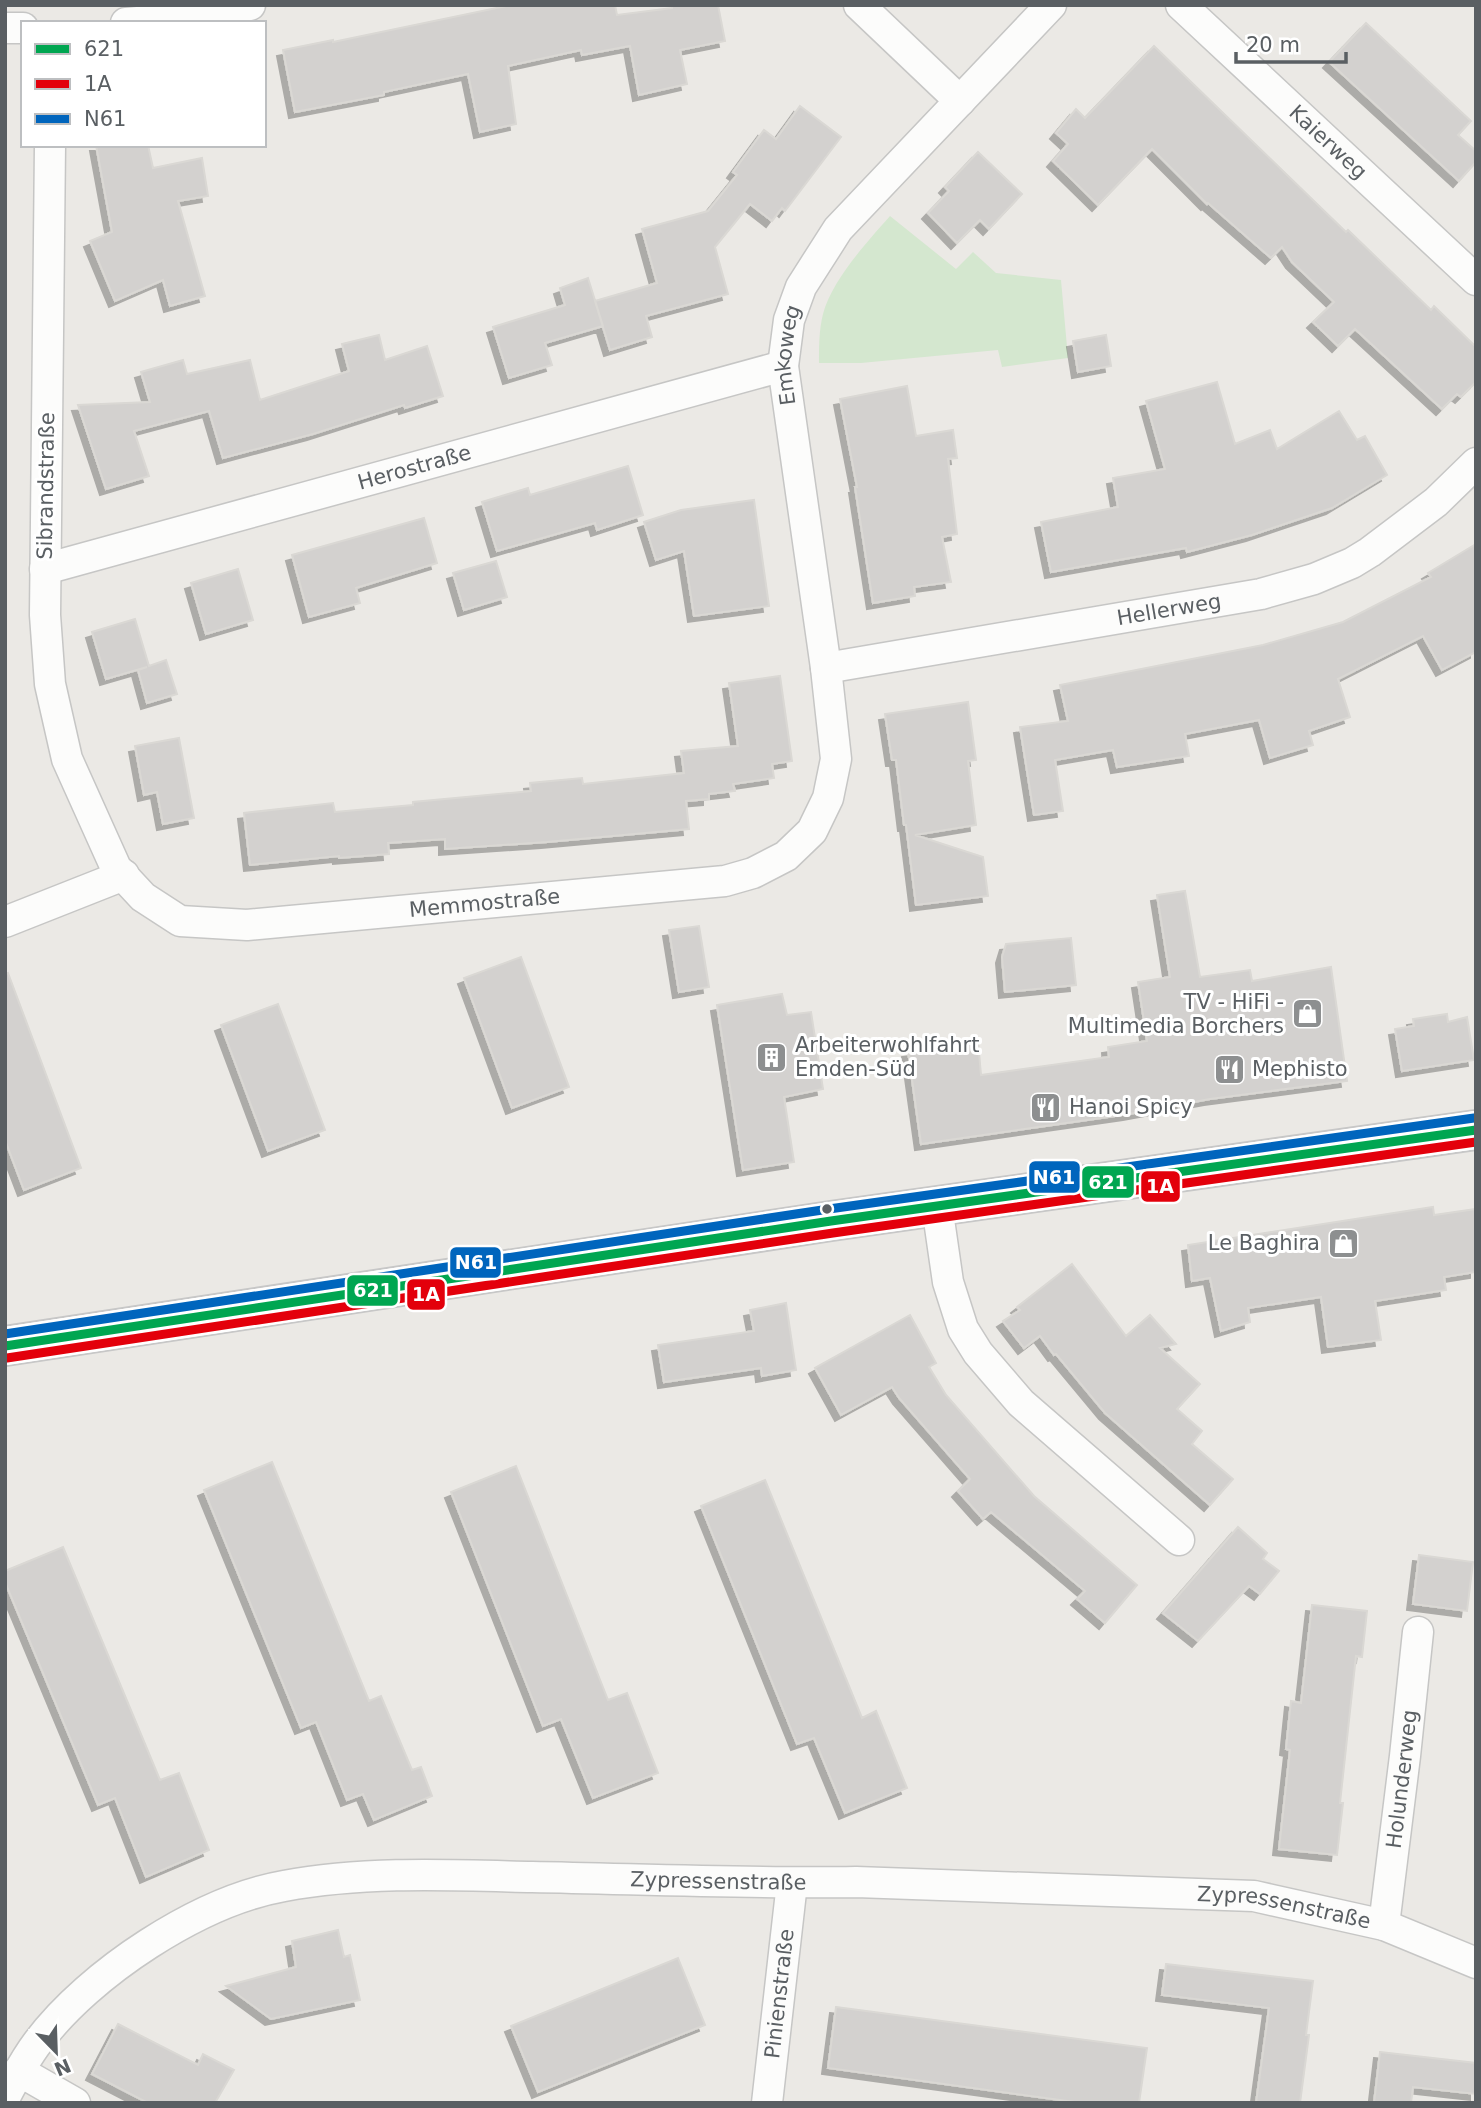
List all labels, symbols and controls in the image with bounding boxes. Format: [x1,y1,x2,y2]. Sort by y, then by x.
legend [21,21,266,147]
scale bar [1236,21,1346,65]
text: 20 m [1246,33,1300,57]
text: 621 [84,37,124,61]
text: 1A [84,72,112,96]
street label: Kaierweg [1284,100,1372,184]
text: N61 [84,107,126,131]
street label: Emkoweg [770,301,806,407]
street label: Sibrandstraße [33,412,59,560]
street label: Herostraße [355,440,474,494]
street label: Hellerweg [1115,589,1223,630]
street label: Memmostraße [408,884,561,922]
place label: TV - HiFi - Multimedia Borchers [1068,990,1284,1038]
shop icon: TV - HiFi - Multimedia Borchers [1290,997,1324,1031]
place label: Arbeiterwohlfahrt Emden-Süd [795,1033,979,1081]
building icon: Arbeiterwohlfahrt Emden-Süd [755,1040,789,1074]
restaurant icon: Mephisto [1212,1052,1246,1086]
place label: Mephisto [1252,1057,1348,1081]
restaurant icon: Hanoi Spicy [1029,1090,1063,1124]
place label: Hanoi Spicy [1069,1095,1193,1119]
line badge: N61 [1028,1160,1081,1194]
line badge: 621 [1081,1165,1135,1199]
text: N61 [1033,1166,1075,1188]
line badge: 1A [1140,1170,1181,1203]
text: 621 [1088,1171,1128,1193]
text: 1A [1146,1175,1174,1197]
unlabelled marker [820,1202,834,1216]
shop icon: Le Baghira [1326,1226,1360,1260]
place label: Le Baghira [1208,1231,1320,1255]
line badge: N61 [449,1246,502,1279]
text: N61 [455,1251,497,1273]
line badge: 621 [346,1274,399,1307]
line badge: 1A [406,1278,446,1311]
text: 621 [353,1279,393,1301]
text: 1A [412,1283,440,1305]
street label: Holunderweg [1382,1709,1422,1850]
street label: Zypressenstraße [630,1867,807,1894]
street label: Zypressenstraße [1197,1882,1373,1934]
street label: Pinienstraße [760,1928,799,2060]
north arrow [21,2017,91,2087]
text: N [51,2054,74,2081]

